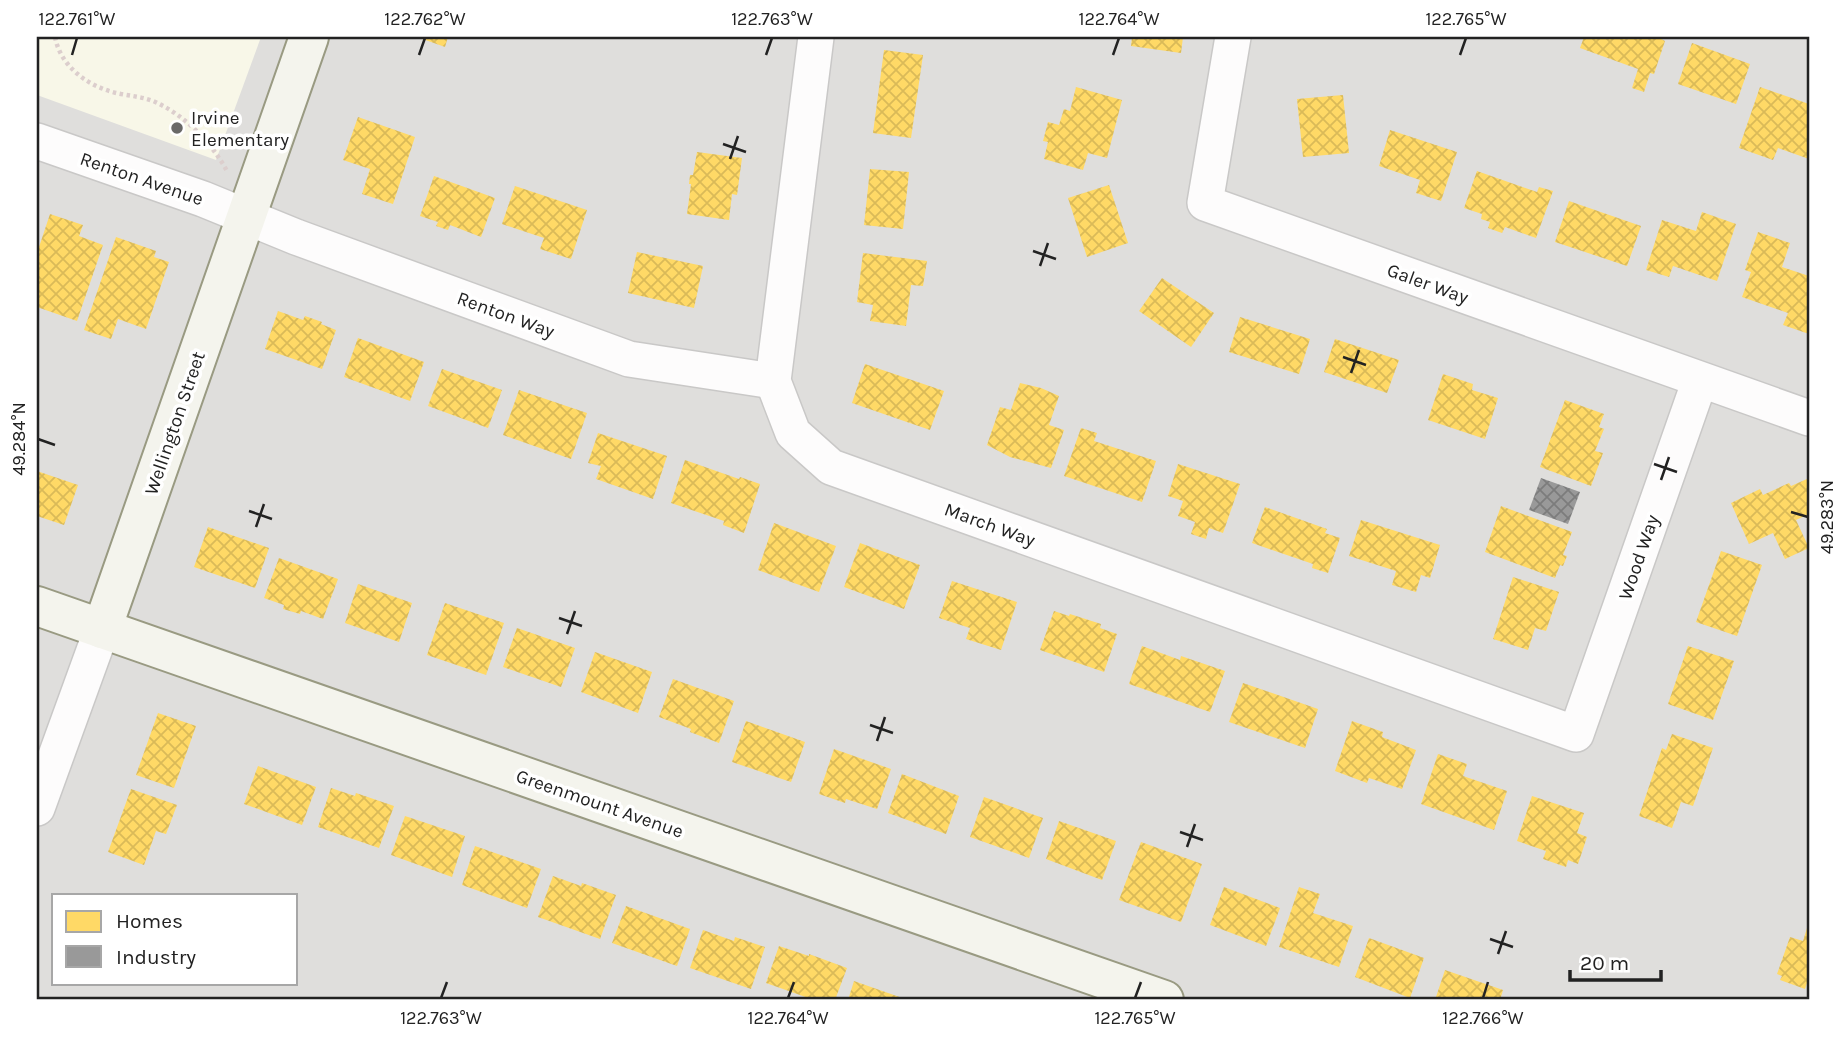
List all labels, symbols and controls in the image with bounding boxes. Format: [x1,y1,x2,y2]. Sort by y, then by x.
text: 122.761°W [39,8,115,30]
text: 122.762°W [384,8,466,30]
text: 122.763°W [731,8,813,30]
text: 122.764°W [1078,8,1160,30]
text: 122.765°W [1425,8,1507,30]
place label: Irvine Elementary [191,107,289,151]
marker: Irvine Elementary [169,120,185,136]
street label: Renton Avenue [77,148,206,210]
street label: Galer Way [1384,259,1471,309]
street label: Renton Way [454,287,558,343]
street label: Wellington Street [140,349,210,498]
text: 49.284°N [8,402,30,476]
text: 49.283°N [1816,480,1838,554]
street label: March Way [941,498,1038,552]
street label: Wood Way [1614,512,1664,603]
street label: Greenmount Avenue [513,765,686,843]
legend [52,894,298,984]
text: Homes [116,909,183,933]
scale bar [1570,939,1660,983]
text: Industry [116,945,196,969]
text: 20 m [1580,951,1629,975]
text: 122.763°W [400,1007,482,1029]
text: 122.764°W [747,1007,829,1029]
text: 122.765°W [1094,1007,1176,1029]
text: 122.766°W [1442,1007,1524,1029]

